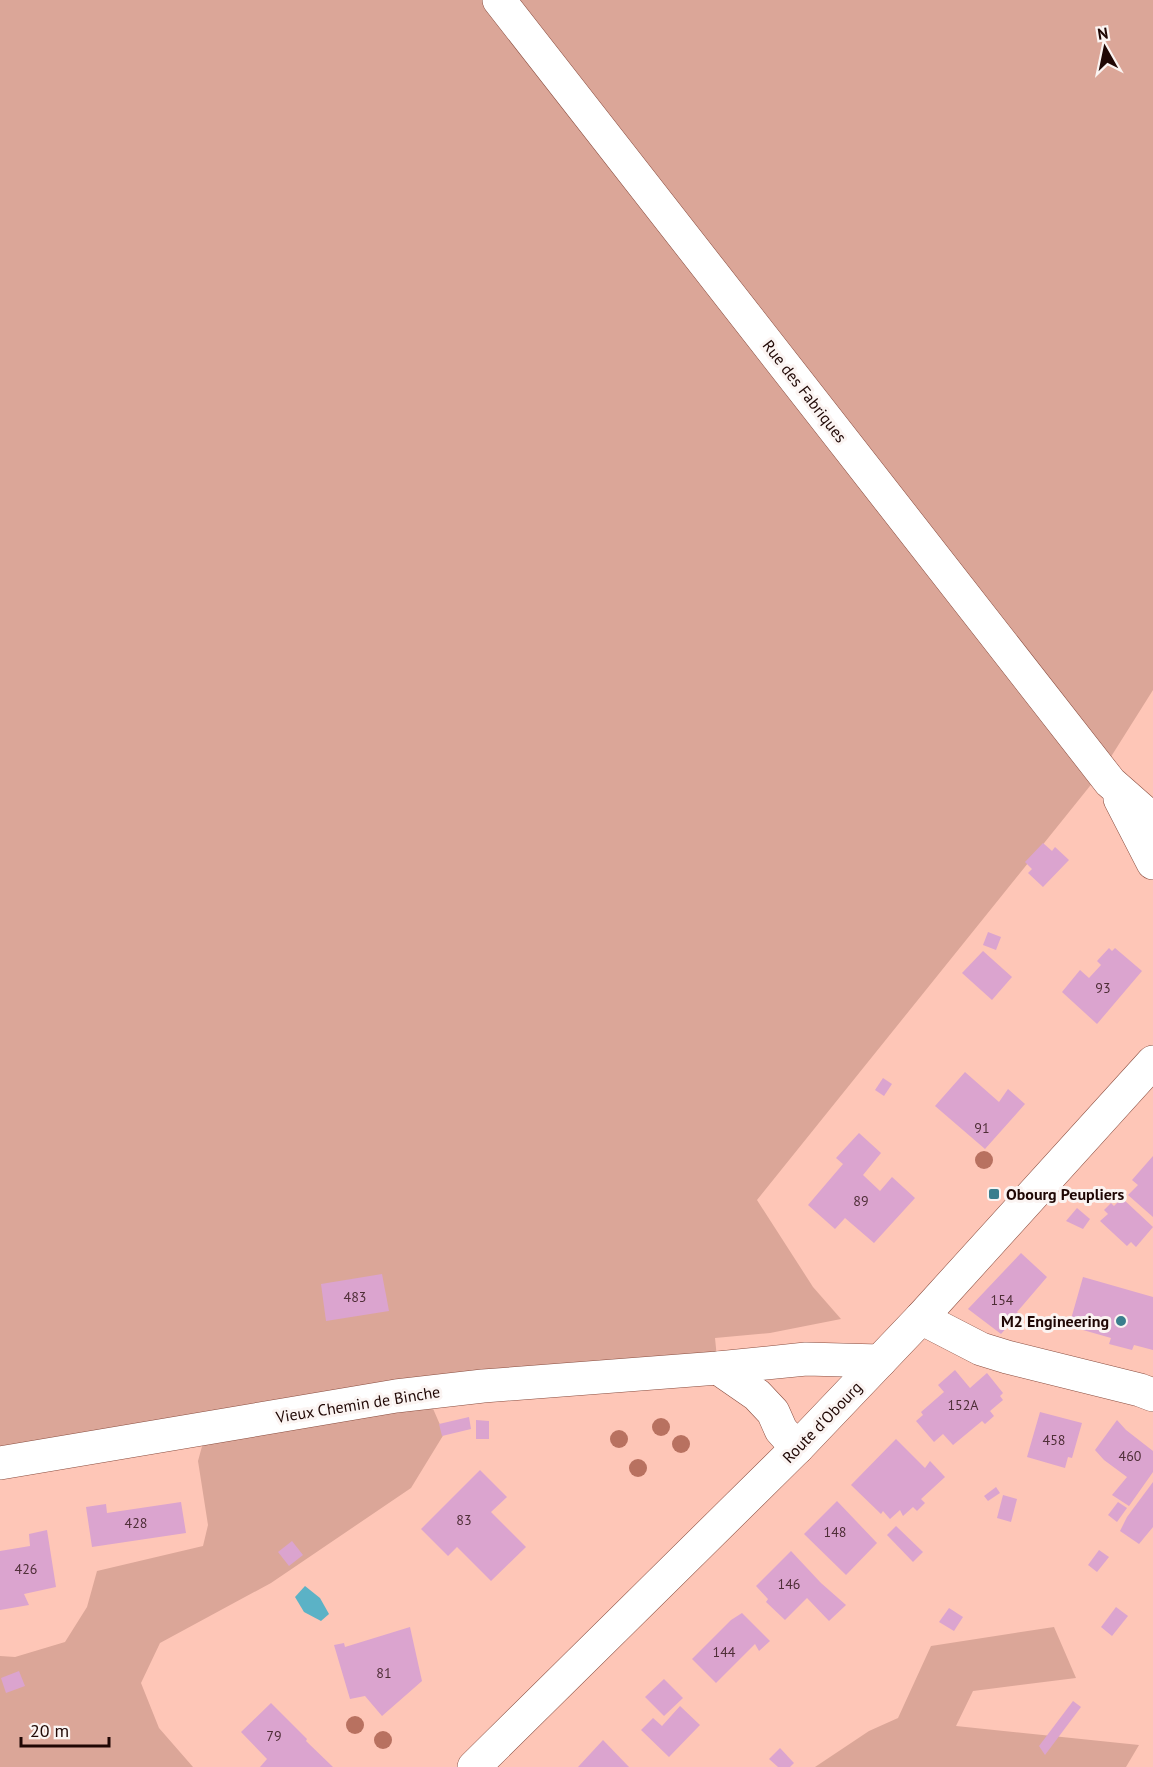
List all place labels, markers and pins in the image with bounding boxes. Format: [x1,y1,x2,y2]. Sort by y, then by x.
place label: Obourg Peupliers [1006,1184,1124,1204]
marker: Obourg Peupliers [987,1187,1001,1201]
place label: M2 Engineering [1001,1311,1109,1331]
marker: M2 Engineering [1114,1314,1128,1328]

